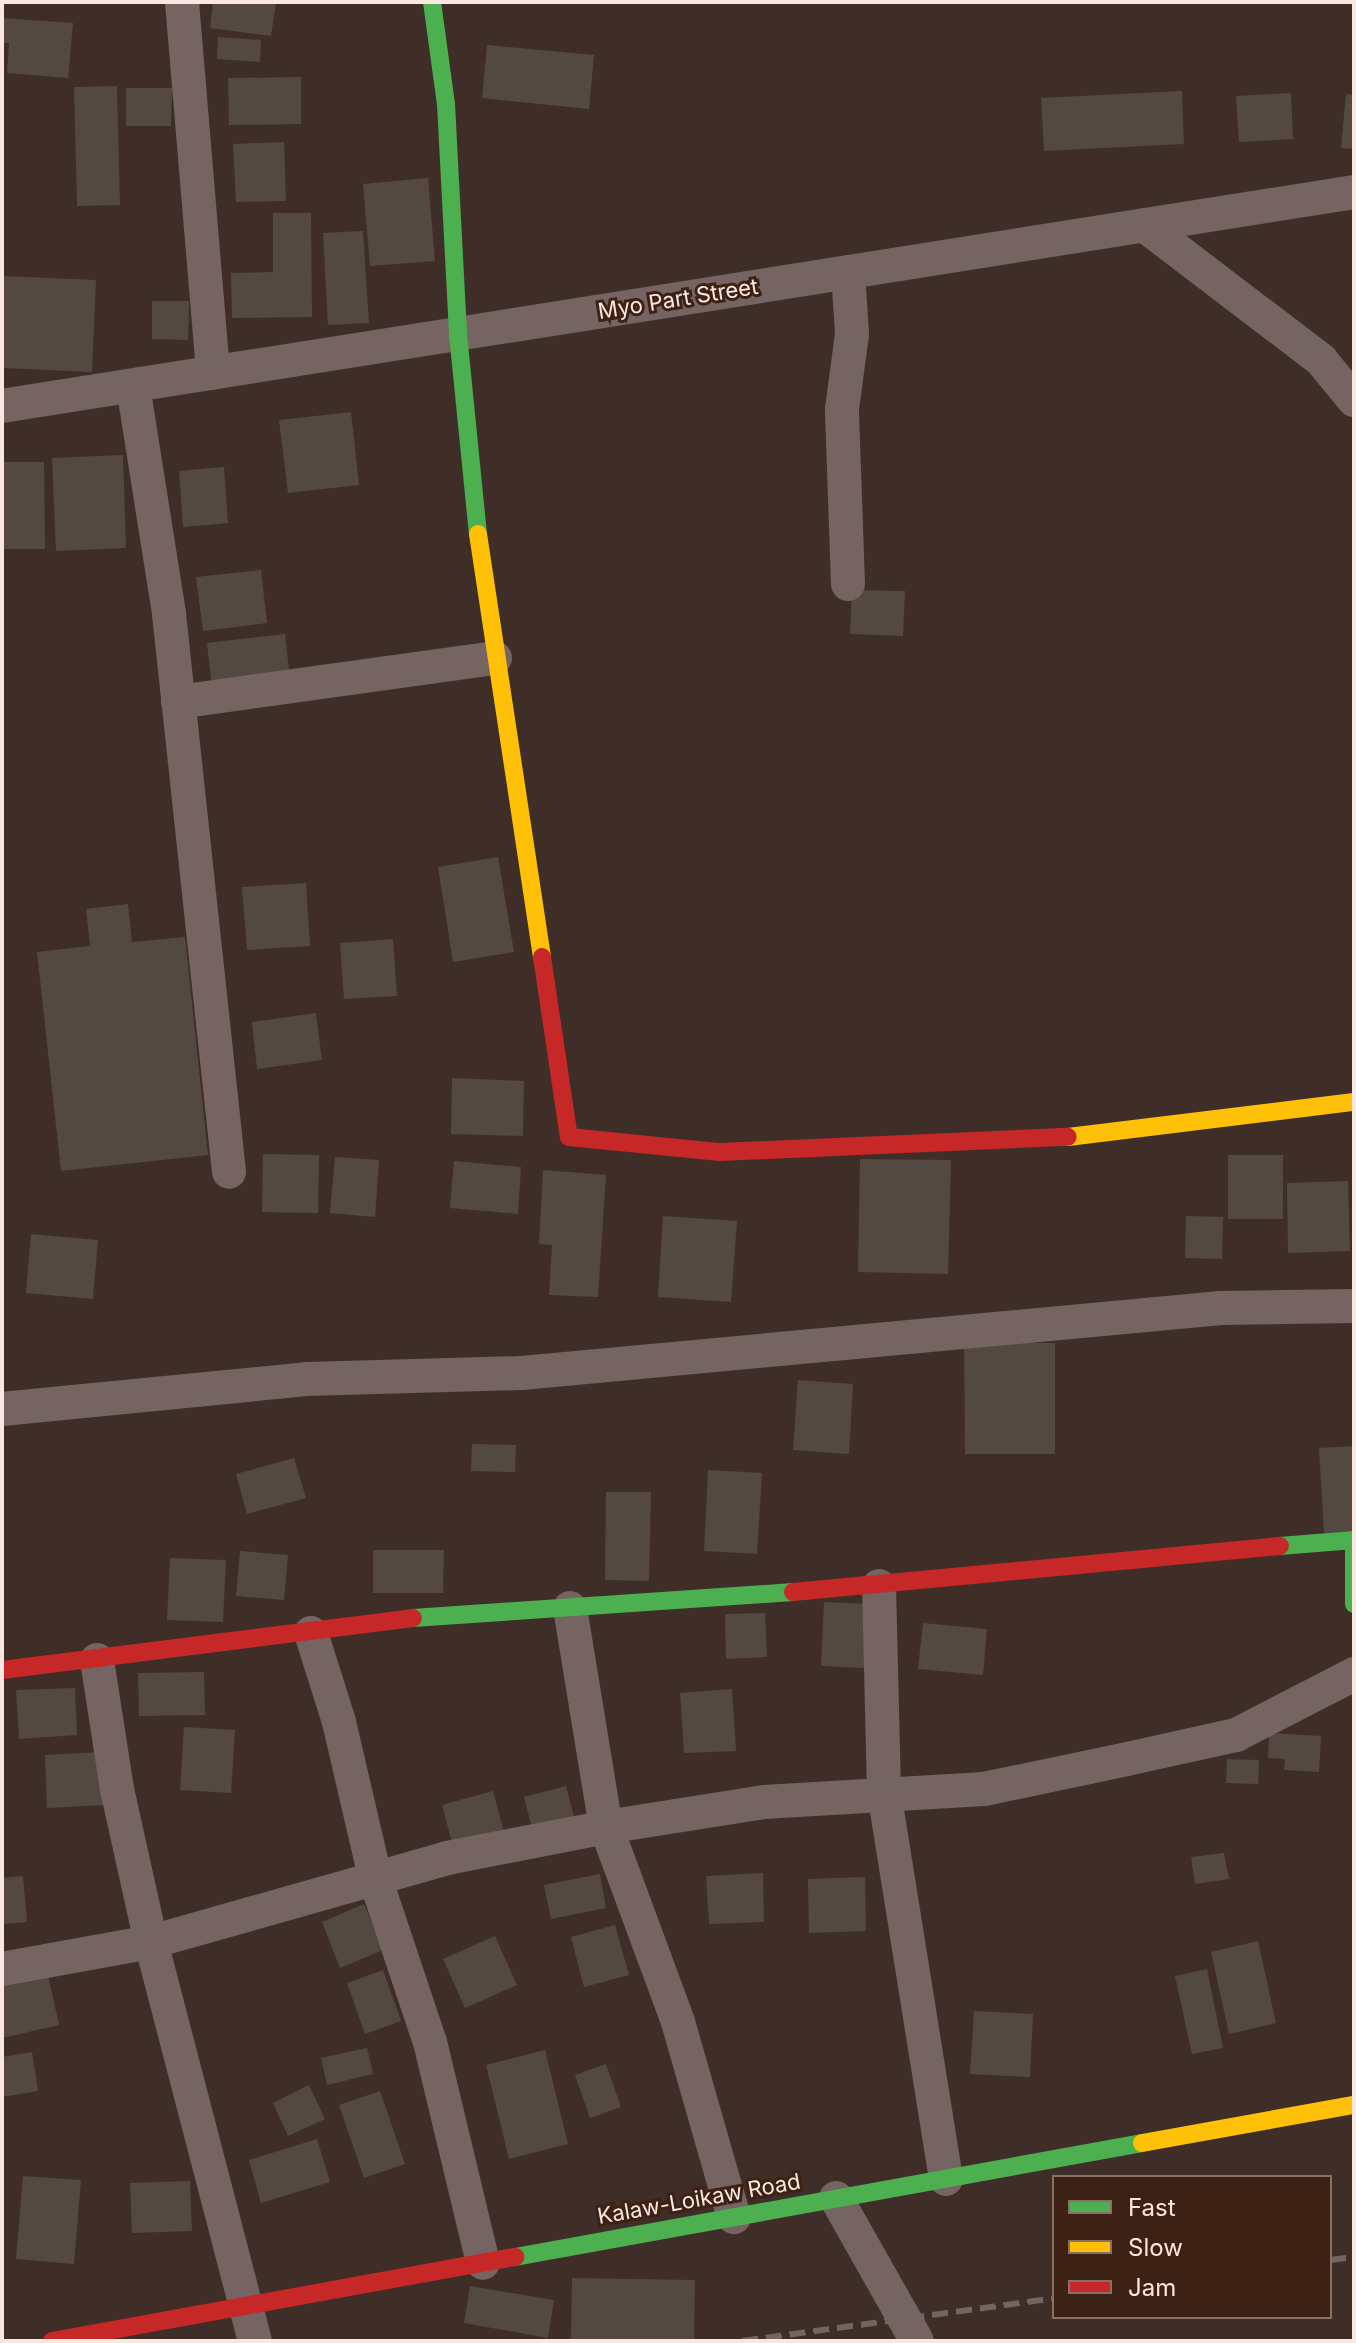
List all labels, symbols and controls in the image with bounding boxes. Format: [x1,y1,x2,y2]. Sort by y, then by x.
street label: Myo Part Street [596,273,760,325]
street label: Kalaw-Loikaw Road [595,2168,803,2230]
legend [1052,2175,1332,2319]
text: Fast [1128,2193,1176,2222]
text: Slow [1128,2233,1183,2262]
text: Jam [1128,2273,1176,2302]

